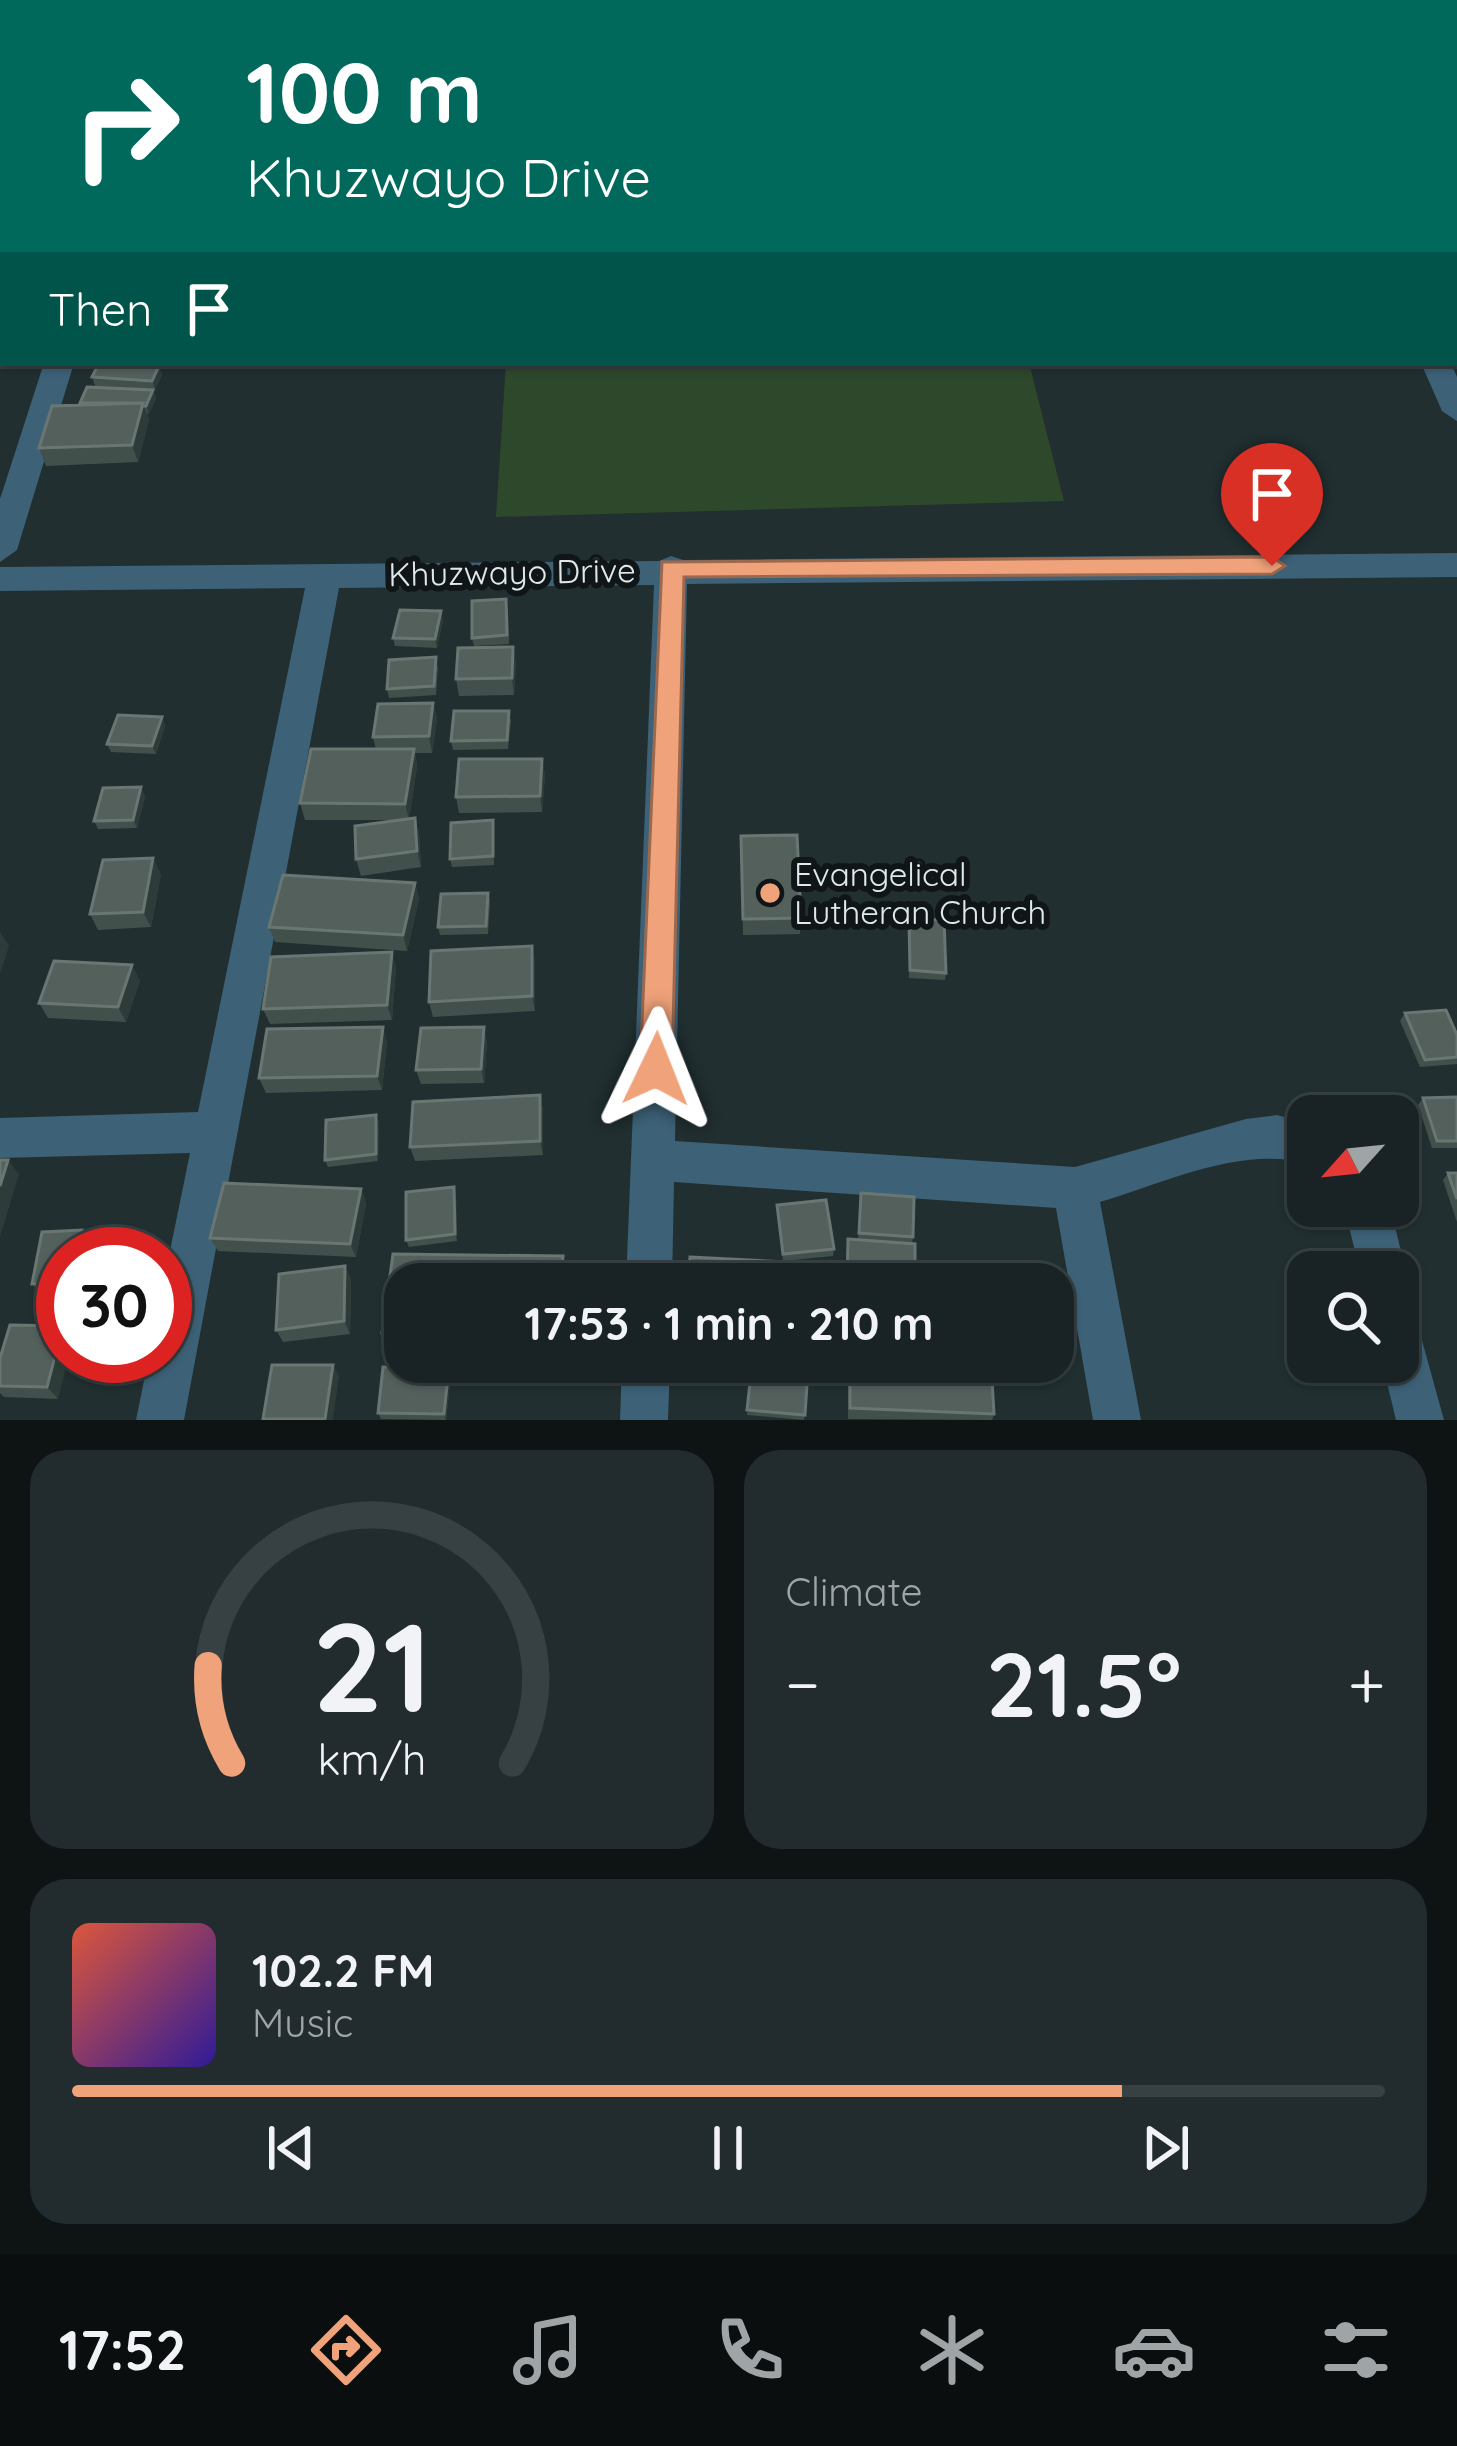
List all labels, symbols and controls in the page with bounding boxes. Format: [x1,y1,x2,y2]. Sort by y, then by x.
text: 100 m [246,39,483,144]
icon: right [48,48,204,204]
text: Khuzwayo Drive [246,143,651,211]
icon: arrive [176,276,242,342]
text: Then [48,281,152,337]
pin [1221,443,1323,566]
icon: arrive [1239,461,1305,527]
street label: Khuzwayo Drive [388,549,636,594]
place label: Evangelical Lutheran Church [794,853,1046,932]
marker: Evangelical Lutheran Church [757,880,783,906]
position arrow [593,1006,719,1132]
north arrow [1287,1095,1419,1227]
map controls [1287,1095,1419,1383]
speed limit sign: 30 [36,1227,192,1383]
button: search [1287,1251,1419,1383]
text: 17:53 · 1 min · 210 m [525,1295,933,1351]
text: Climate [786,1567,923,1616]
text: 21 [312,1587,432,1743]
text: 21.5° [986,1627,1182,1740]
text: − [786,1642,820,1725]
text: + [1348,1642,1385,1725]
text: km/h [317,1731,426,1785]
text: 102.2 FM [252,1942,434,1998]
text: Music [252,1998,353,2047]
icon: previous [258,2115,324,2181]
icon: pause [695,2115,761,2181]
icon: next [1133,2115,1199,2181]
icon: directions [304,2308,388,2392]
icon: music [506,2308,590,2392]
icon: phone [708,2308,792,2392]
icon: climate [910,2308,994,2392]
icon: car [1112,2308,1196,2392]
icon: filters [1314,2308,1398,2392]
text: 17:52 [59,2316,186,2384]

